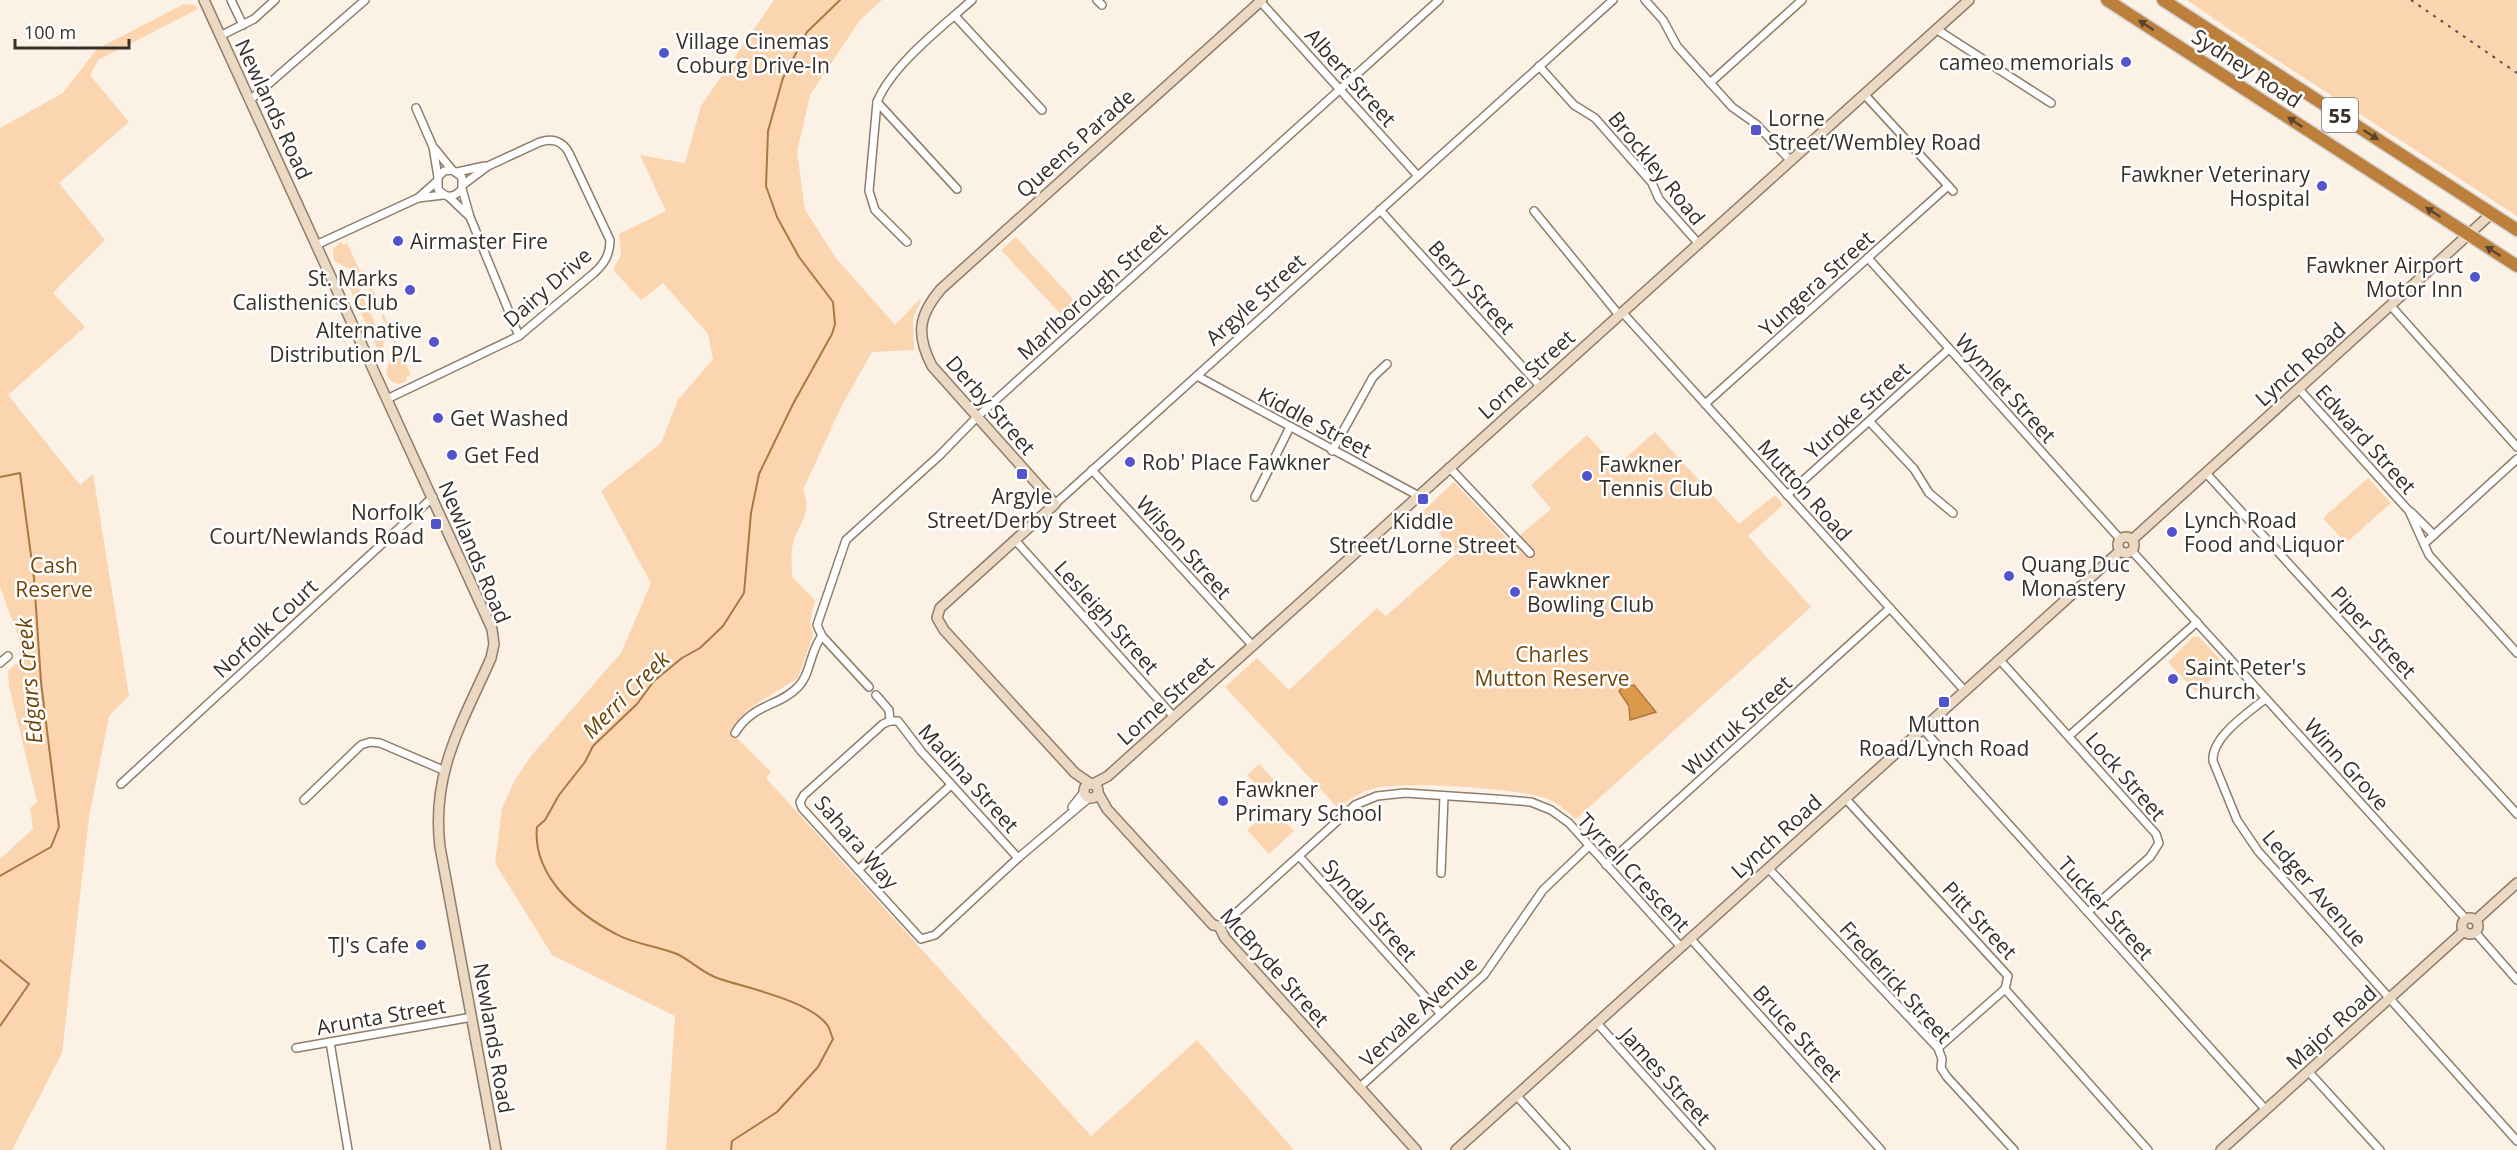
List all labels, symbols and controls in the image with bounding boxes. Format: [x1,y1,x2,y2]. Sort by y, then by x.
scale bar [15,12,129,50]
one-way arrow [2139,19,2155,31]
text: 100 m [24,20,76,44]
street label: Albert Street [1299,22,1403,132]
street label: Sydney Road [2187,22,2307,114]
place label: Village Cinemas Coburg Drive-In [676,27,830,79]
street label: Newlands Road [229,34,319,184]
marker: Village Cinemas Coburg Drive-In [657,46,671,60]
place label: cameo memorials [1939,48,2114,76]
marker: cameo memorials [2119,55,2133,69]
street label: Queens Parade [1010,82,1140,204]
road number: 55 [2322,98,2358,132]
place label: Lorne Street/Wembley Road [1768,104,1981,156]
street label: Brockley Road [1602,105,1712,231]
one-way arrow [2286,117,2303,128]
marker: Lorne Street/Wembley Road [1749,123,1763,137]
one-way arrow [2362,129,2378,141]
place label: Fawkner Veterinary Hospital [2120,160,2310,212]
marker: Fawkner Veterinary Hospital [2315,179,2329,193]
one-way arrow [2425,207,2441,218]
street label: Marlborough Street [1011,216,1173,366]
street label: Yungera Street [1753,224,1879,342]
place label: Airmaster Fire [410,227,548,255]
marker: Airmaster Fire [391,234,405,248]
street label: Berry Street [1422,234,1522,340]
street label: Dairy Drive [497,241,597,333]
one-way arrow [2485,245,2501,256]
street label: Argyle Street [1199,247,1311,351]
place label: Fawkner Airport Motor Inn [2306,251,2463,303]
place label: St. Marks Calisthenics Club [232,264,398,316]
marker: Fawkner Airport Motor Inn [2468,270,2482,284]
marker: St. Marks Calisthenics Club [403,283,417,297]
place label: Alternative Distribution P/L [269,316,422,368]
street label: Lynch Road [2249,316,2351,412]
street label: Lorne Street [1472,323,1580,425]
street label: Wymlet Street [1949,327,2063,449]
marker: Alternative Distribution P/L [427,335,441,349]
street label: Derby Street [940,349,1042,461]
street label: Yuroke Street [1798,355,1916,465]
street label: Edward Street [2309,378,2423,500]
street label: Kiddle Street [1253,380,1377,464]
place label: Get Washed [450,404,569,432]
marker: Get Washed [431,411,445,425]
street label: Mutton Road [1752,433,1858,547]
place label: Get Fed [464,441,539,469]
marker: Get Fed [445,448,459,462]
place label: Rob' Place Fawkner [1142,448,1331,476]
place label: Fawkner Tennis Club [1599,450,1713,502]
marker: Rob' Place Fawkner [1123,455,1137,469]
marker: Argyle Street/Derby Street [1015,467,1029,481]
marker: Fawkner Tennis Club [1580,469,1594,483]
street label: Newlands Road [432,476,518,628]
place label: Argyle Street/Derby Street [927,482,1117,534]
street label: Wilson Street [1130,489,1238,605]
marker: Kiddle Street/Lorne Street [1416,492,1430,506]
place label: Norfolk Court/Newlands Road [209,498,424,550]
place label: Lynch Road Food and Liquor [2184,506,2345,558]
place label: Kiddle Street/Lorne Street [1329,507,1517,559]
marker: Norfolk Court/Newlands Road [429,517,443,531]
marker: Lynch Road Food and Liquor [2165,525,2179,539]
place label: Quang Duc Monastery [2021,550,2130,602]
park label: Cash Reserve [15,551,93,603]
street label: Lesleigh Street [1049,554,1165,680]
place label: Fawkner Bowling Club [1527,566,1654,618]
marker: Quang Duc Monastery [2002,569,2016,583]
street label: Norfolk Court [207,572,323,684]
street label: Piper Street [2325,580,2423,684]
marker: Fawkner Bowling Club [1508,585,1522,599]
water label: Edgars Creek [7,616,48,745]
park label: Charles Mutton Reserve [1474,640,1630,692]
water label: Merri Creek [575,643,676,744]
street label: Lorne Street [1111,649,1219,751]
place label: Saint Peter's Church [2185,653,2306,705]
street label: Wurruk Street [1677,669,1797,781]
marker: Saint Peter's Church [2166,672,2180,686]
marker: Mutton Road/Lynch Road [1937,695,1951,709]
place label: Mutton Road/Lynch Road [1859,710,2029,762]
street label: Winn Grove [2298,712,2396,816]
street label: Madina Street [913,718,1025,838]
street label: Lock Street [2080,726,2172,826]
place label: Fawkner Primary School [1235,775,1382,827]
street label: Lynch Road [1725,788,1827,884]
street label: Sahara Way [809,789,906,895]
marker: Fawkner Primary School [1216,794,1230,808]
street label: Tyrrell Crescent [1572,807,1696,937]
street label: Ledger Avenue [2257,824,2373,952]
street label: Tucker Street [2052,850,2160,966]
street label: Syndal Street [1316,853,1424,967]
street label: Pitt Street [1937,875,2023,965]
street label: McBryde Street [1214,902,1336,1032]
street label: Frederick Street [1834,915,1958,1049]
place label: TJ's Cafe [328,931,409,959]
marker: TJ's Cafe [414,938,428,952]
street label: Vervale Avenue [1353,949,1483,1073]
street label: Newlands Road [467,961,521,1115]
street label: Bruce Street [1747,979,1849,1087]
street label: Major Road [2280,979,2382,1075]
street label: Arunta Street [314,991,448,1041]
street label: James Street [1613,1020,1717,1131]

